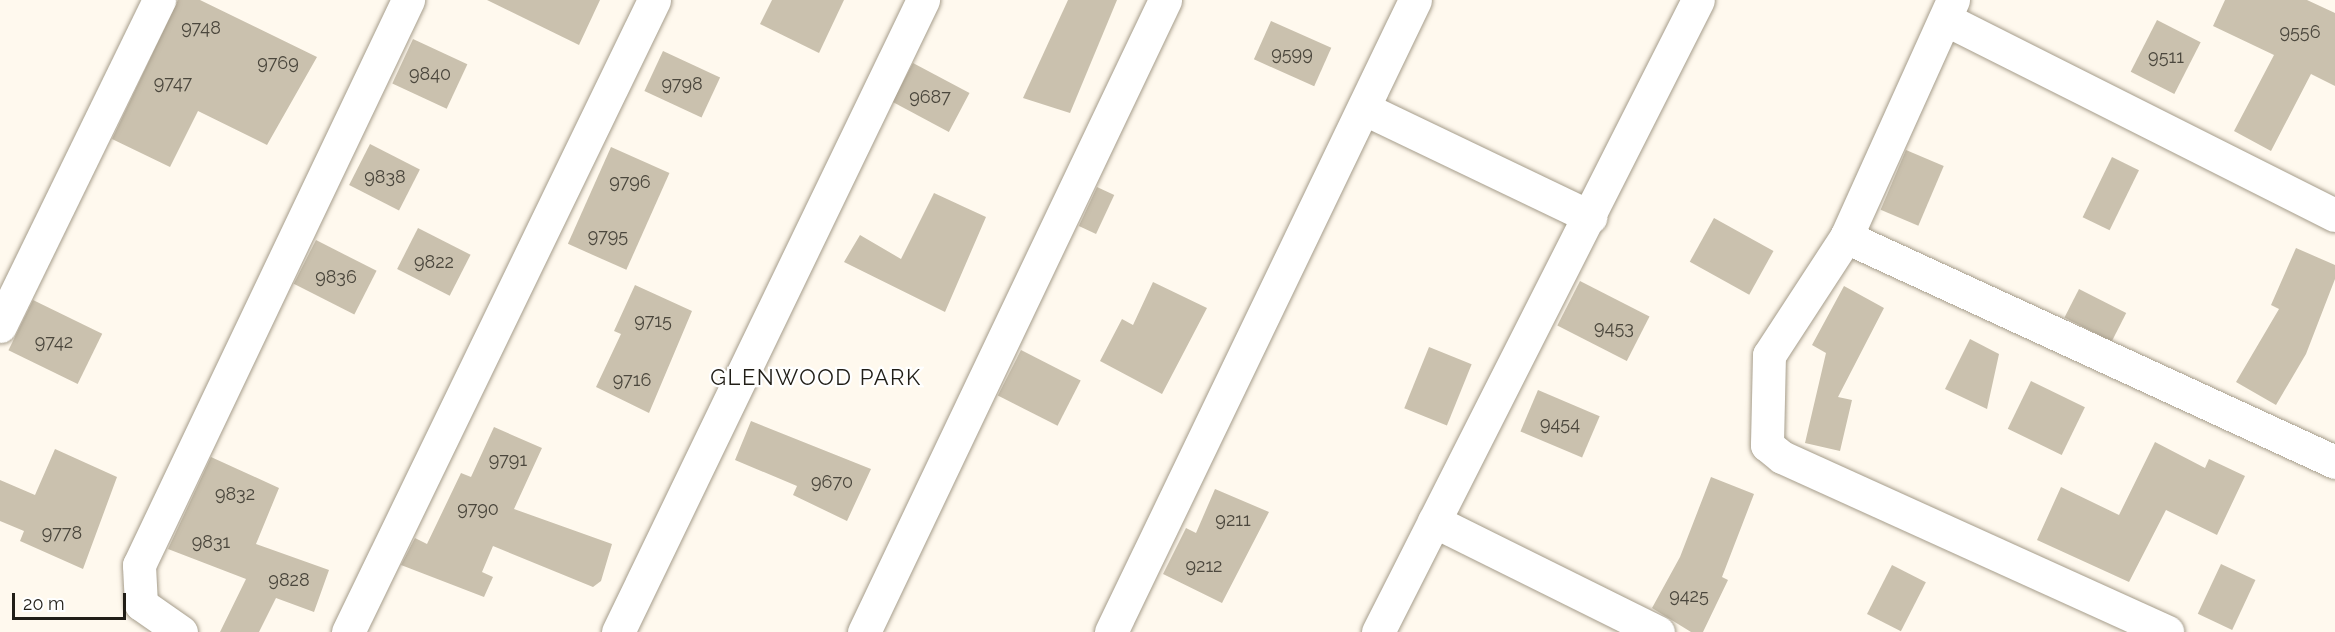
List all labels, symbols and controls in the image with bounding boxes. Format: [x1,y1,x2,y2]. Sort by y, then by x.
house number: 9748 [181,17,221,39]
house number: 9556 [2279,21,2321,43]
house number: 9599 [1271,43,1313,65]
house number: 9511 [2148,46,2184,68]
house number: 9769 [257,52,299,74]
house number: 9840 [409,63,451,85]
house number: 9747 [154,72,192,94]
house number: 9798 [661,73,703,95]
house number: 9687 [909,86,951,108]
house number: 9838 [364,166,406,188]
house number: 9796 [609,171,651,193]
house number: 9795 [588,225,628,247]
house number: 9822 [414,251,454,273]
house number: 9836 [315,266,357,288]
house number: 9715 [634,310,672,332]
house number: 9453 [1594,317,1634,339]
house number: 9742 [35,331,73,353]
district label: GLENWOOD PARK [710,365,922,391]
house number: 9716 [613,369,651,391]
house number: 9454 [1540,413,1580,435]
house number: 9791 [489,449,527,471]
house number: 9670 [811,471,853,493]
house number: 9832 [215,483,255,505]
house number: 9790 [457,498,499,520]
house number: 9211 [1215,509,1251,531]
house number: 9778 [42,522,82,544]
house number: 9831 [192,531,230,553]
house number: 9212 [1185,555,1223,577]
house number: 9828 [268,569,310,591]
scale bar [15,581,129,619]
house number: 9425 [1669,585,1709,607]
text: 20 m [23,593,65,614]

